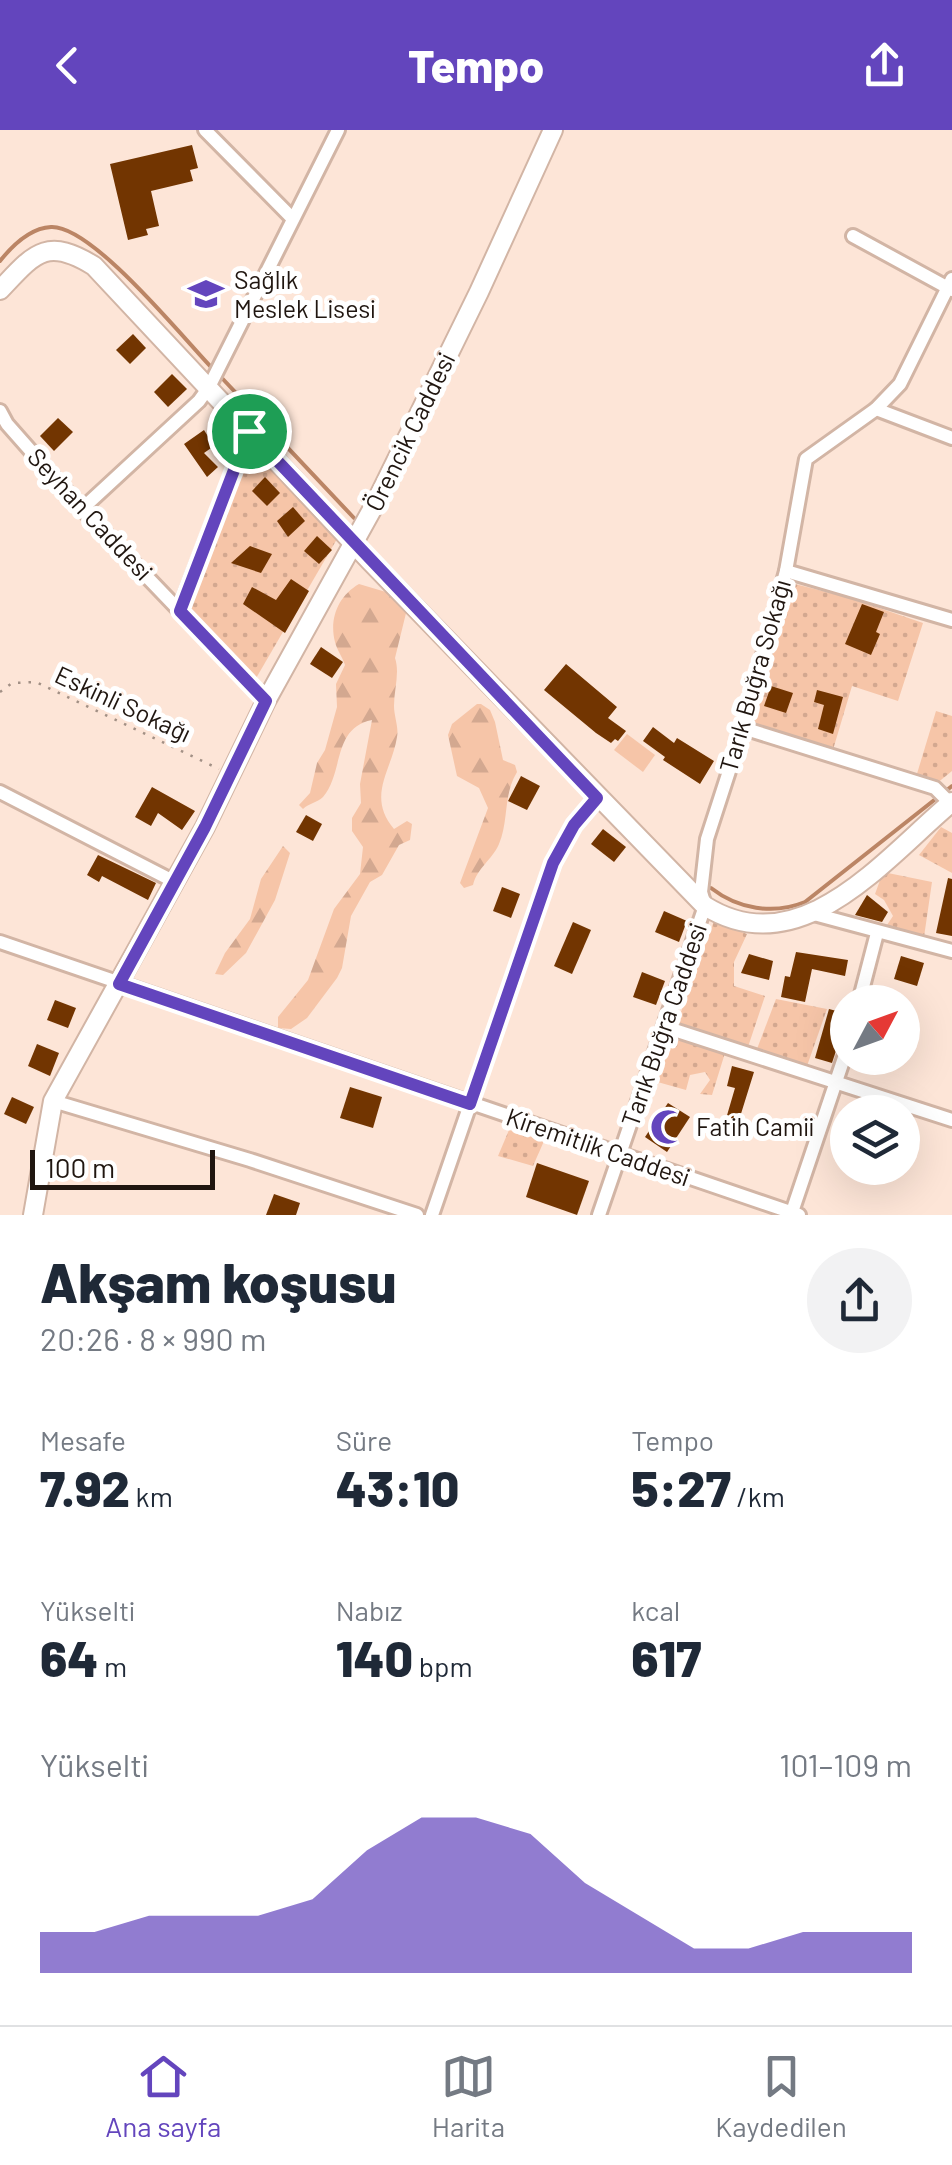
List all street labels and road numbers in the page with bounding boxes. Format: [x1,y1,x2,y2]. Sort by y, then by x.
street label: Örencik Caddesi [358,347,460,516]
street label: Seyhan Caddesi [22,441,159,585]
street label: Tarık Buğra Sokağı [712,576,796,776]
street label: Eskinli Sokağı [51,659,196,748]
street label: Tarık Buğra Caddesi [614,919,712,1130]
street label: Kiremitlik Caddesi [503,1101,694,1191]

